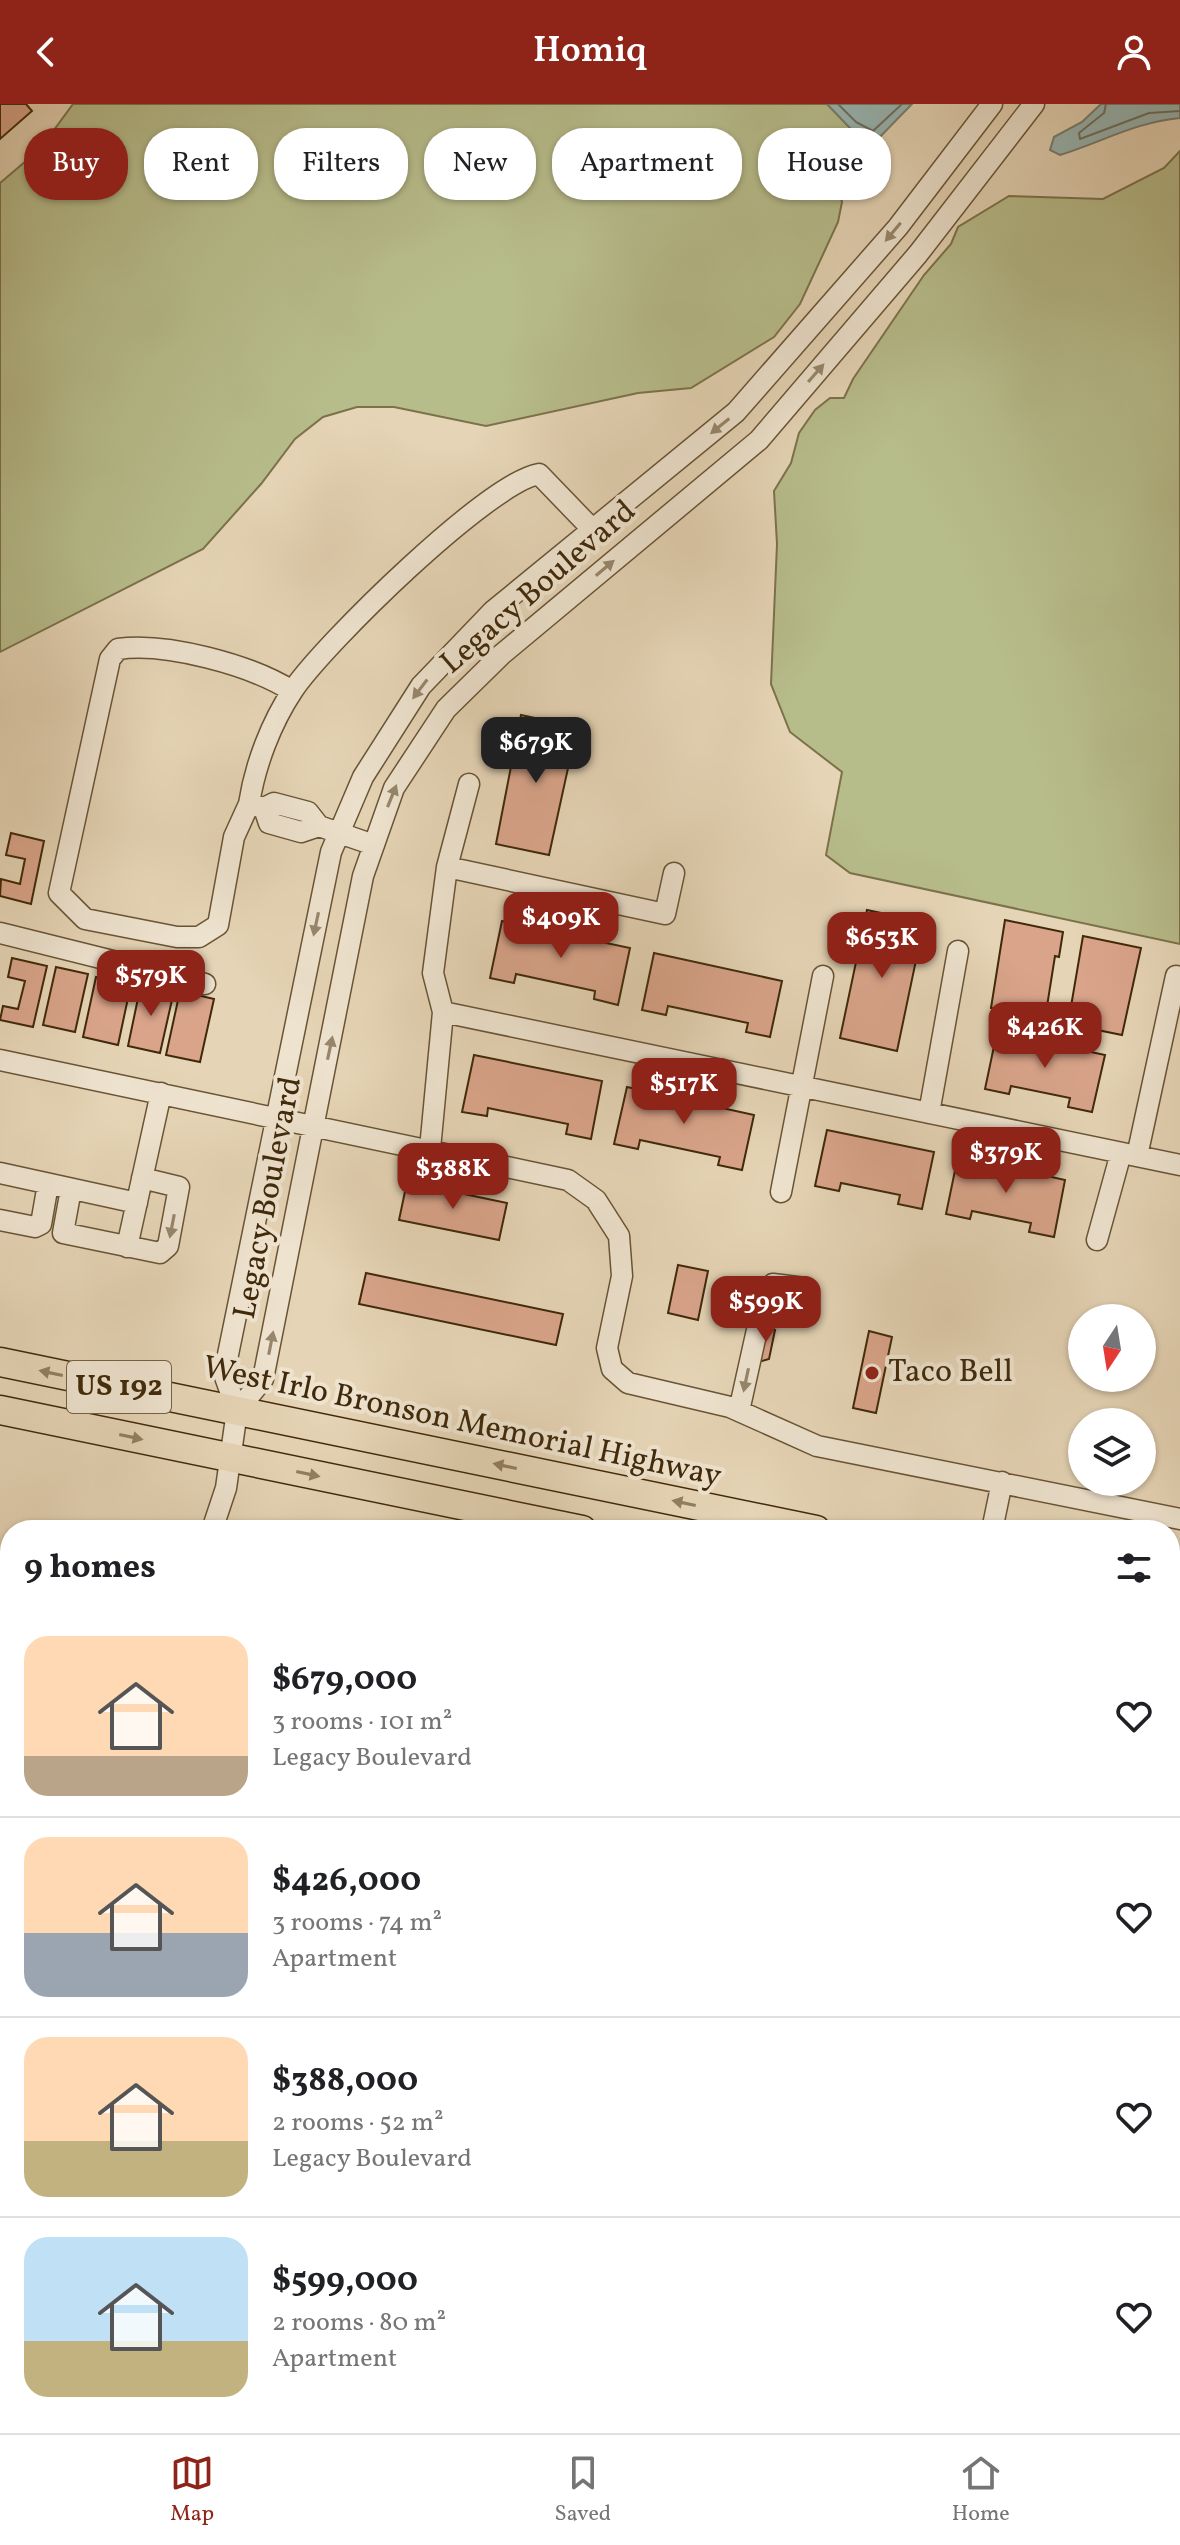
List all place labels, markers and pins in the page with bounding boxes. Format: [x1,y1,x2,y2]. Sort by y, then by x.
pin: $679K [480,717,592,785]
pin: $409K [505,892,617,960]
pin: $653K [826,912,938,980]
pin: $579K [95,950,207,1018]
pin: $426K [989,1002,1101,1070]
pin: $517K [628,1058,740,1126]
pin: $379K [950,1127,1062,1195]
pin: $388K [397,1143,509,1211]
pin: $599K [710,1276,822,1344]
place label: Taco Bell [888,1351,1013,1395]
marker: Taco Bell [863,1364,881,1382]

